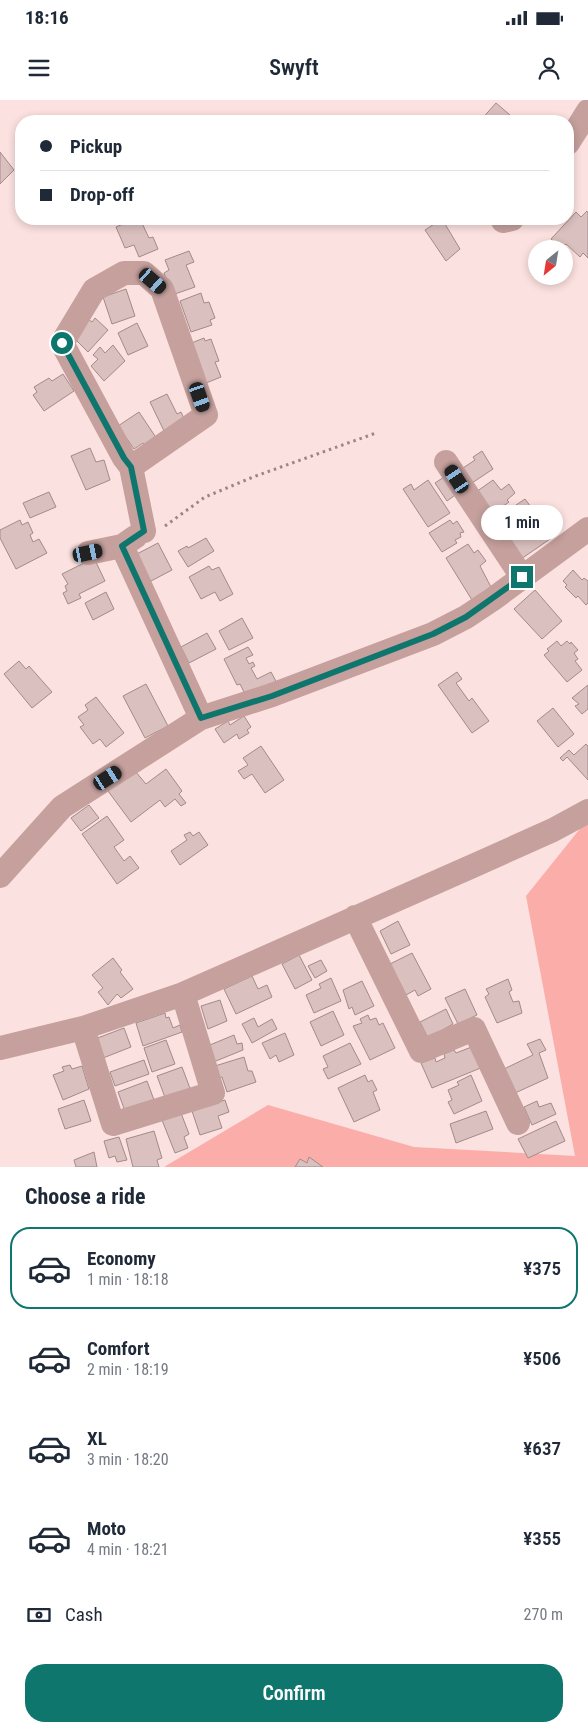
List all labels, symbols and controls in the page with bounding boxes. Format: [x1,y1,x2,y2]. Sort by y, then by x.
text: 18:16 [25,6,69,29]
icon: menu [25,54,53,82]
icon: person [535,54,563,82]
text: Swyft [269,55,319,80]
text: Pickup [70,135,122,158]
text: Drop-off [70,183,134,206]
north arrow [528,240,572,285]
map controls [528,240,573,285]
car [136,265,169,297]
route start [51,332,73,354]
car [188,380,211,414]
car [442,462,471,496]
callout: 1 min [481,504,563,540]
text: 1 min [504,513,540,532]
car [71,543,104,563]
route end [511,566,533,588]
car [91,764,124,792]
text: Choose a ride [25,1184,146,1209]
icon: car [27,1246,72,1291]
text: Economy [87,1247,156,1270]
text: ¥375 [523,1257,561,1280]
text: 1 min · 18:18 [87,1270,169,1289]
icon: car [27,1336,72,1381]
text: Comfort [87,1337,150,1360]
text: ¥506 [523,1347,561,1370]
text: 2 min · 18:19 [87,1360,169,1379]
icon: car [27,1426,72,1471]
text: XL [87,1427,107,1450]
text: ¥637 [523,1437,561,1460]
text: 3 min · 18:20 [87,1450,169,1469]
icon: car [27,1516,72,1561]
text: Moto [87,1517,126,1540]
text: ¥355 [523,1527,561,1550]
text: 4 min · 18:21 [87,1540,169,1559]
icon: cash [25,1601,53,1629]
text: Cash [65,1603,103,1626]
text: 270 m [524,1605,563,1624]
button: Confirm [25,1664,563,1722]

